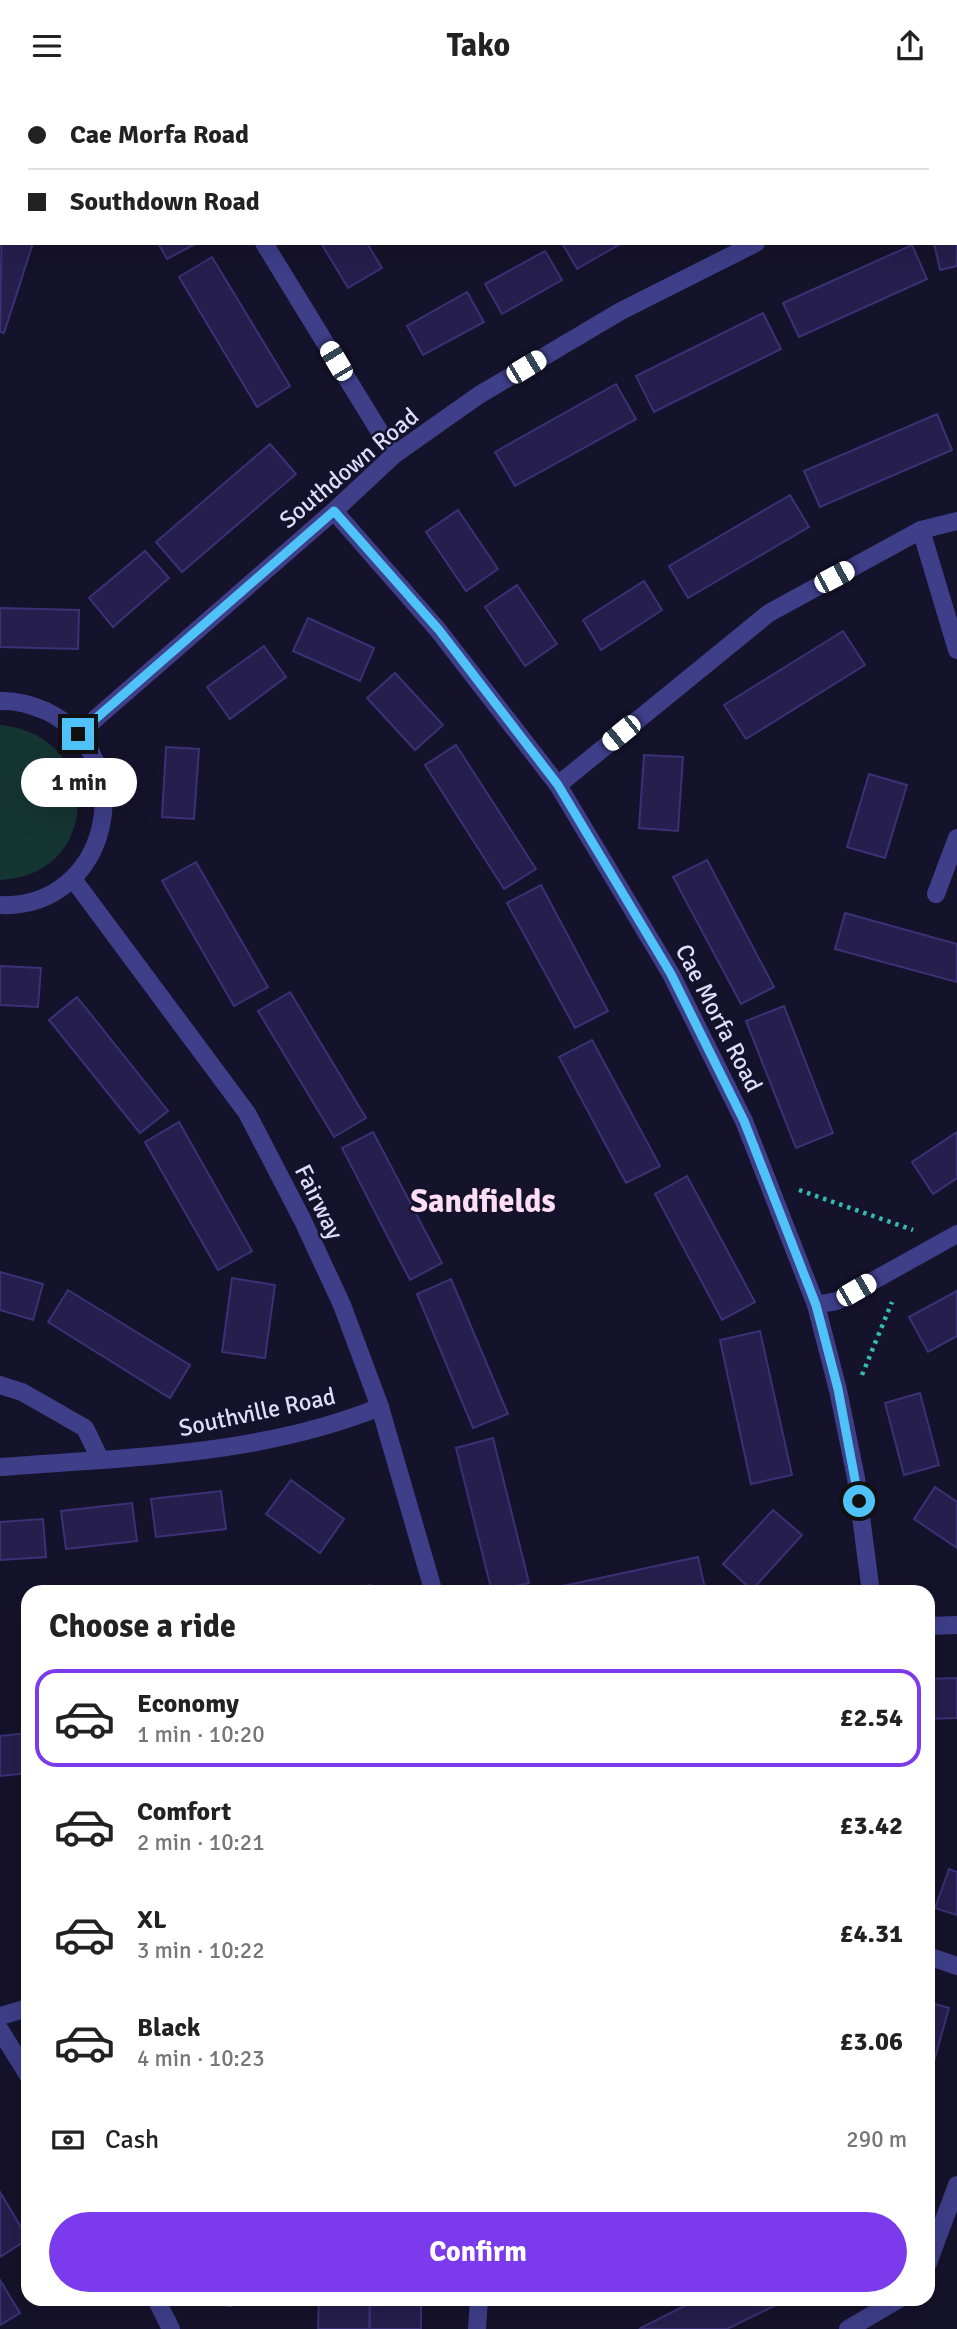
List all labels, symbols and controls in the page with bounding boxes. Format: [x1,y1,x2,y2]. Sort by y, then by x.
text: Tako [447,26,510,65]
icon: menu [28,27,66,65]
icon: share [891,27,929,65]
text: Cae Morfa Road [70,119,249,151]
text: Southdown Road [70,186,260,218]
car [317,338,356,384]
car [503,347,550,387]
street label: Southdown Road [273,401,425,535]
car [811,558,858,596]
car [599,712,644,754]
route end [62,718,94,750]
callout: 1 min [20,759,136,807]
text: 1 min [51,768,107,797]
street label: Cae Morfa Road [669,939,769,1097]
street label: Fairway [288,1159,350,1245]
district label: Sandfields [410,1182,556,1221]
car [833,1270,880,1310]
street label: Southville Road [176,1381,338,1443]
route start [843,1485,875,1517]
text: Choose a ride [49,1607,236,1646]
icon: car [53,1687,116,1750]
text: Economy [137,1688,239,1720]
text: £2.54 [839,1702,903,1734]
text: 1 min · 10:20 [137,1720,265,1749]
icon: car [53,1795,116,1858]
text: Comfort [137,1796,231,1828]
text: £3.42 [839,1810,903,1842]
text: 2 min · 10:21 [137,1828,265,1857]
icon: car [53,1903,116,1966]
text: XL [137,1904,167,1936]
text: £4.31 [839,1918,903,1950]
text: 3 min · 10:22 [137,1936,265,1965]
icon: car [53,2011,116,2074]
text: Black [137,2012,200,2044]
text: £3.06 [839,2026,903,2058]
text: 4 min · 10:23 [137,2044,265,2073]
icon: cash [49,2121,87,2159]
text: Cash [105,2124,159,2156]
text: 290 m [846,2125,907,2154]
button: Confirm [49,2212,907,2292]

